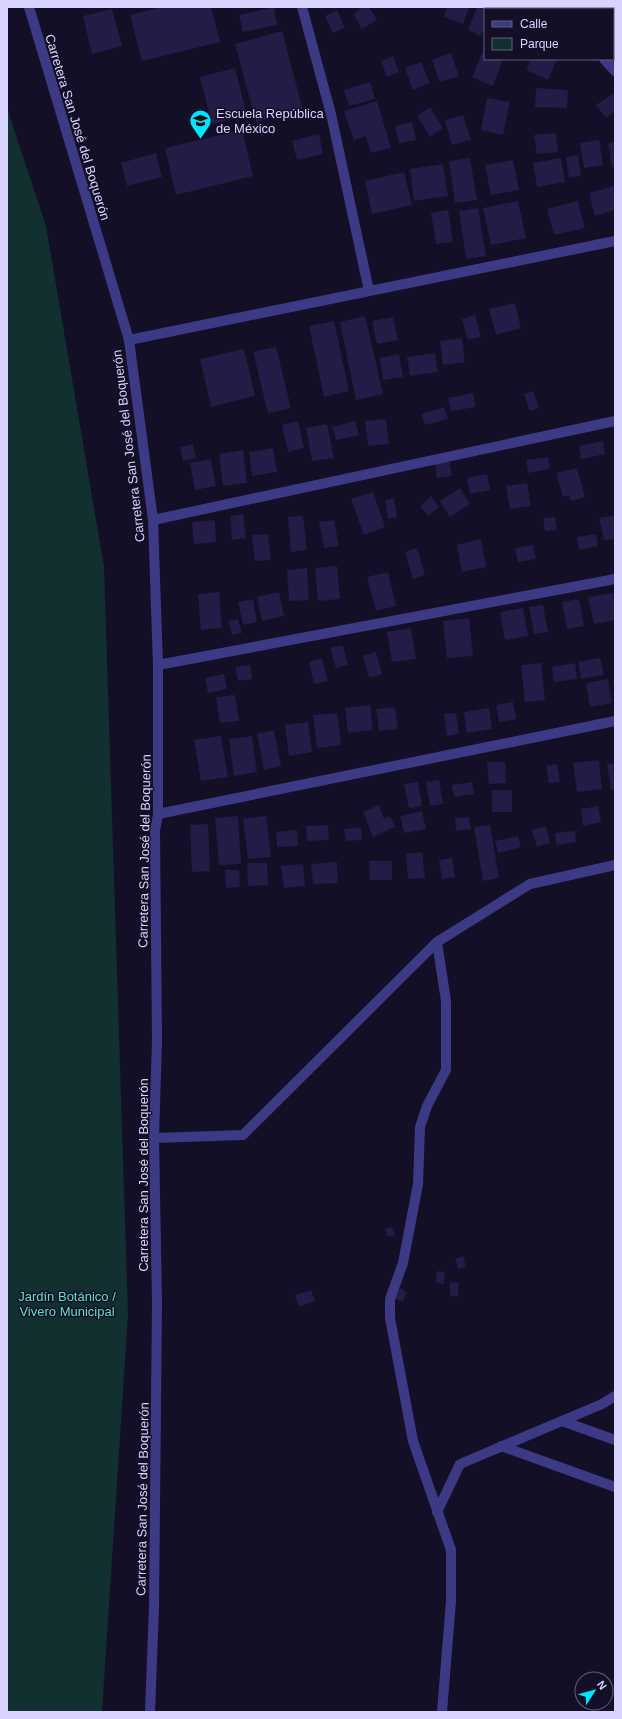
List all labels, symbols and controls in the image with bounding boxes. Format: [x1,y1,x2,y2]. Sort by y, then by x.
legend [484,8,614,60]
text: Calle [520,17,548,31]
street label: Carretera San José del Boquerón [42,32,113,222]
text: Parque [520,37,559,51]
place label: Escuela República de México [216,106,324,136]
school or university icon: Escuela República de México [187,107,213,140]
street label: Carretera San José del Boquerón [109,349,148,543]
street label: Carretera San José del Boquerón [135,754,154,948]
street label: Carretera San José del Boquerón [136,1078,151,1272]
park label: Jardín Botánico / Vivero Municipal [18,1289,116,1319]
street label: Carretera San José del Boquerón [133,1402,152,1596]
north arrow [574,1671,614,1711]
text: N [595,1678,609,1692]

